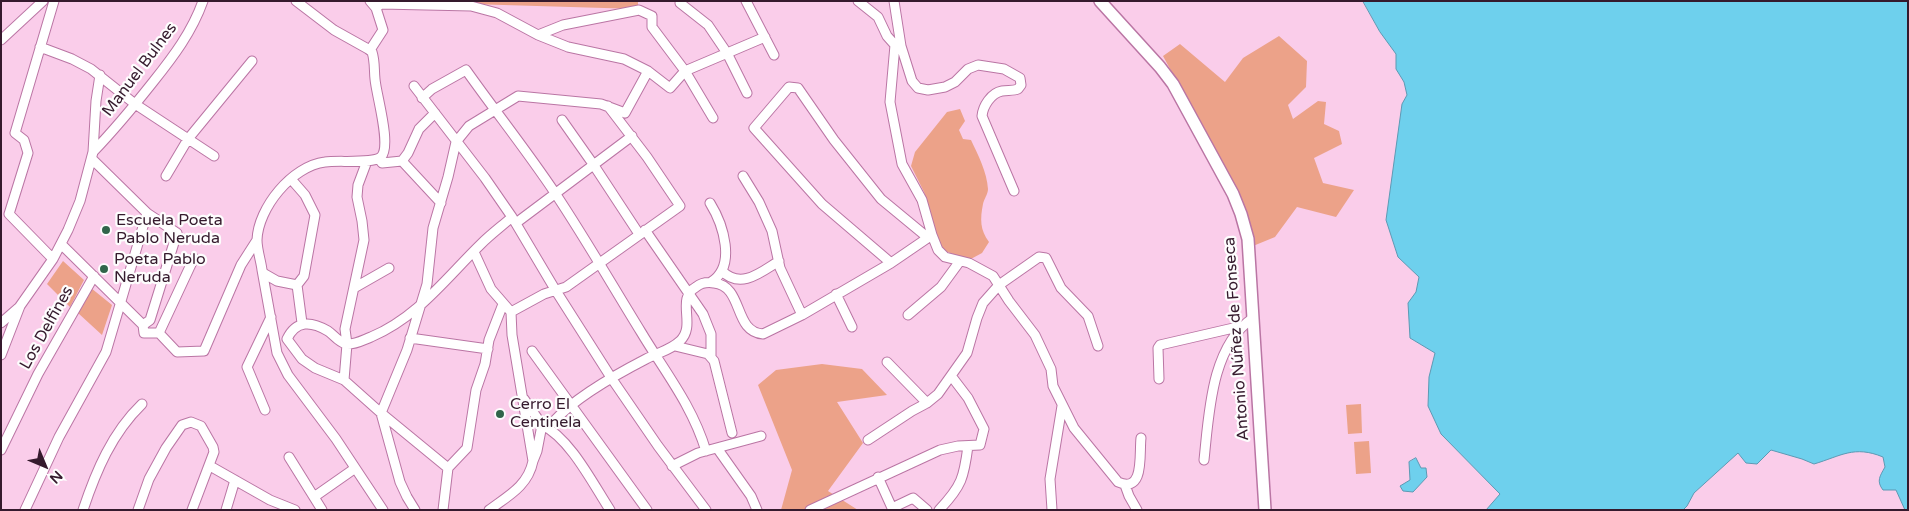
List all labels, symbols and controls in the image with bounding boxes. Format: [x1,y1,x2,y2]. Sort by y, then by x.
street label: Manuel Bulnes [99,19,181,121]
place label: Escuela Poeta Pablo Neruda [116,211,223,249]
marker: Escuela Poeta Pablo Neruda [100,224,112,236]
street label: Antonio Núñez de Fonseca [1220,236,1254,442]
place label: Poeta Pablo Neruda [114,250,206,288]
marker: Poeta Pablo Neruda [98,263,110,275]
street label: Los Delfines [16,283,78,373]
place label: Cerro El Centinela [510,395,581,433]
marker: Cerro El Centinela [494,408,506,420]
north arrow [20,441,70,491]
text: N [46,467,66,487]

